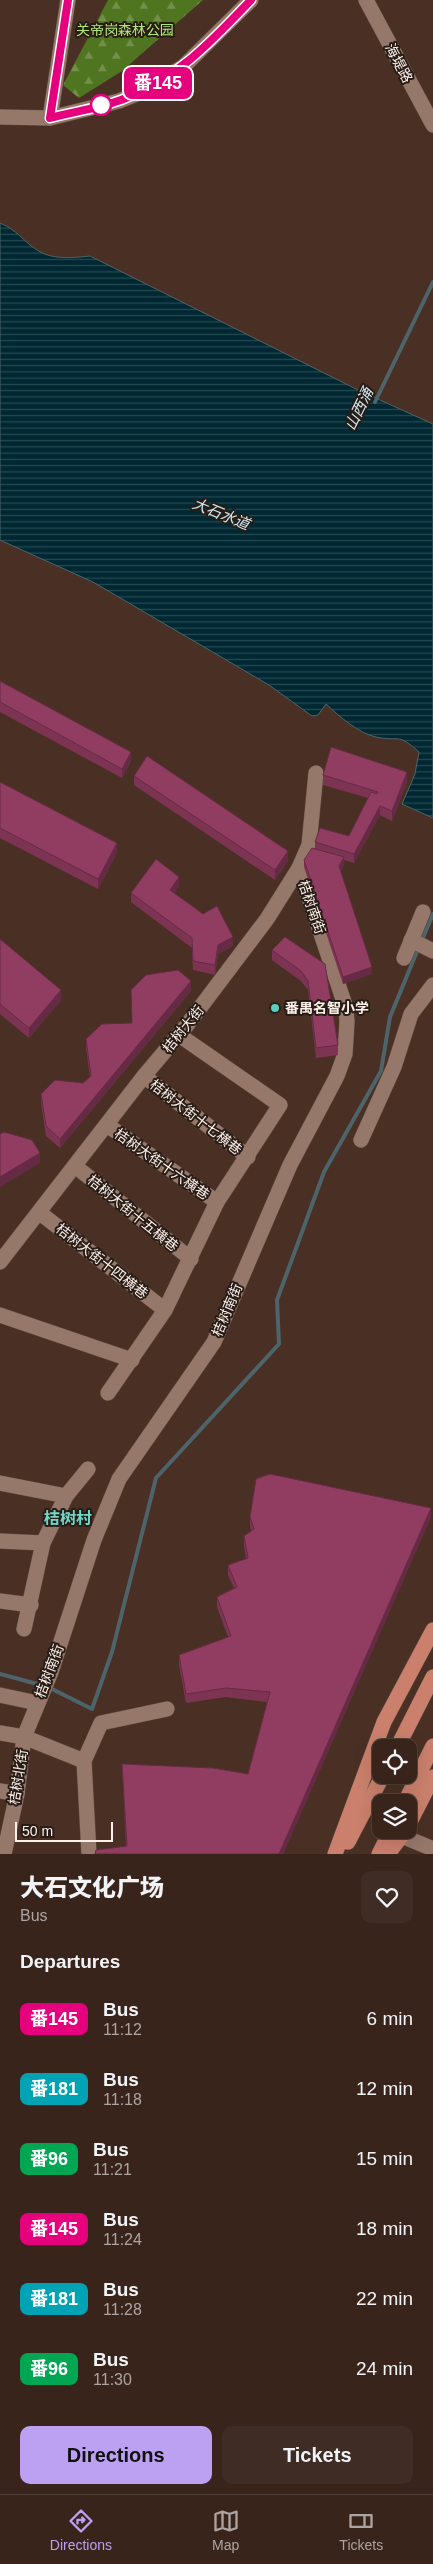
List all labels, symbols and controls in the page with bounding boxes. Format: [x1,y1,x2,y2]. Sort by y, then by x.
park label: 关帝岗森林公园 [76,22,174,38]
street label: 海堤路 [382,41,416,85]
line badge: 番145 [123,67,193,99]
text: 番145 [134,73,182,93]
unlabelled marker [90,94,112,116]
water label: 山西涌 [341,383,377,433]
water label: 大石水道 [190,494,254,533]
street label: 桔树南街 [295,878,329,936]
place label: 番禺名智小学 [285,1000,369,1016]
street label: 桔树大街 [159,1002,207,1056]
marker: 番禺名智小学 [269,1002,281,1014]
street label: 桔树大街十七横巷 [147,1076,245,1158]
street label: 桔树大街十六横巷 [112,1125,212,1203]
street label: 桔树大街十五横巷 [84,1172,182,1254]
street label: 桔树大街十四横巷 [53,1220,151,1302]
street label: 桔树南街 [209,1281,245,1339]
district label: 桔树村 [44,1509,92,1527]
street label: 桔树南街 [31,1642,67,1700]
map controls [372,1739,417,1839]
button: locate [372,1739,417,1784]
street label: 桔树北街 [6,1748,30,1806]
button: layers [372,1794,417,1839]
scale bar [15,1819,112,1842]
text: 50 m [22,1823,53,1839]
button: heart [361,1871,413,1923]
text: 大石文化广场 [20,1874,164,1901]
text: Bus [20,1907,48,1924]
text: Departures [20,1951,120,1972]
text: Bus [103,1999,139,2020]
text: 6 min [367,2008,413,2029]
text: 番145 [30,2009,78,2029]
text: 11:12 [103,2021,142,2038]
text: Bus [103,2069,139,2090]
text: 12 min [356,2078,413,2099]
text: 番181 [30,2079,78,2099]
text: 11:18 [103,2091,142,2108]
text: Bus [93,2139,129,2160]
text: 15 min [356,2148,413,2169]
text: 番96 [30,2149,68,2169]
text: 11:21 [93,2161,132,2178]
text: Bus [103,2209,139,2230]
text: 18 min [356,2218,413,2239]
text: 番145 [30,2219,78,2239]
text: 11:24 [103,2231,142,2248]
text: Bus [103,2279,139,2300]
text: 22 min [356,2288,413,2309]
text: 番181 [30,2289,78,2309]
text: 11:28 [103,2301,142,2318]
text: Bus [93,2349,129,2370]
text: 24 min [356,2358,413,2379]
text: 番96 [30,2359,68,2379]
text: 11:30 [93,2371,132,2388]
button: Directions [20,2426,212,2484]
button: Tickets [222,2426,413,2484]
tab: Directions [50,2507,112,2553]
tab: Map [212,2507,240,2553]
tab: Tickets [339,2507,383,2553]

